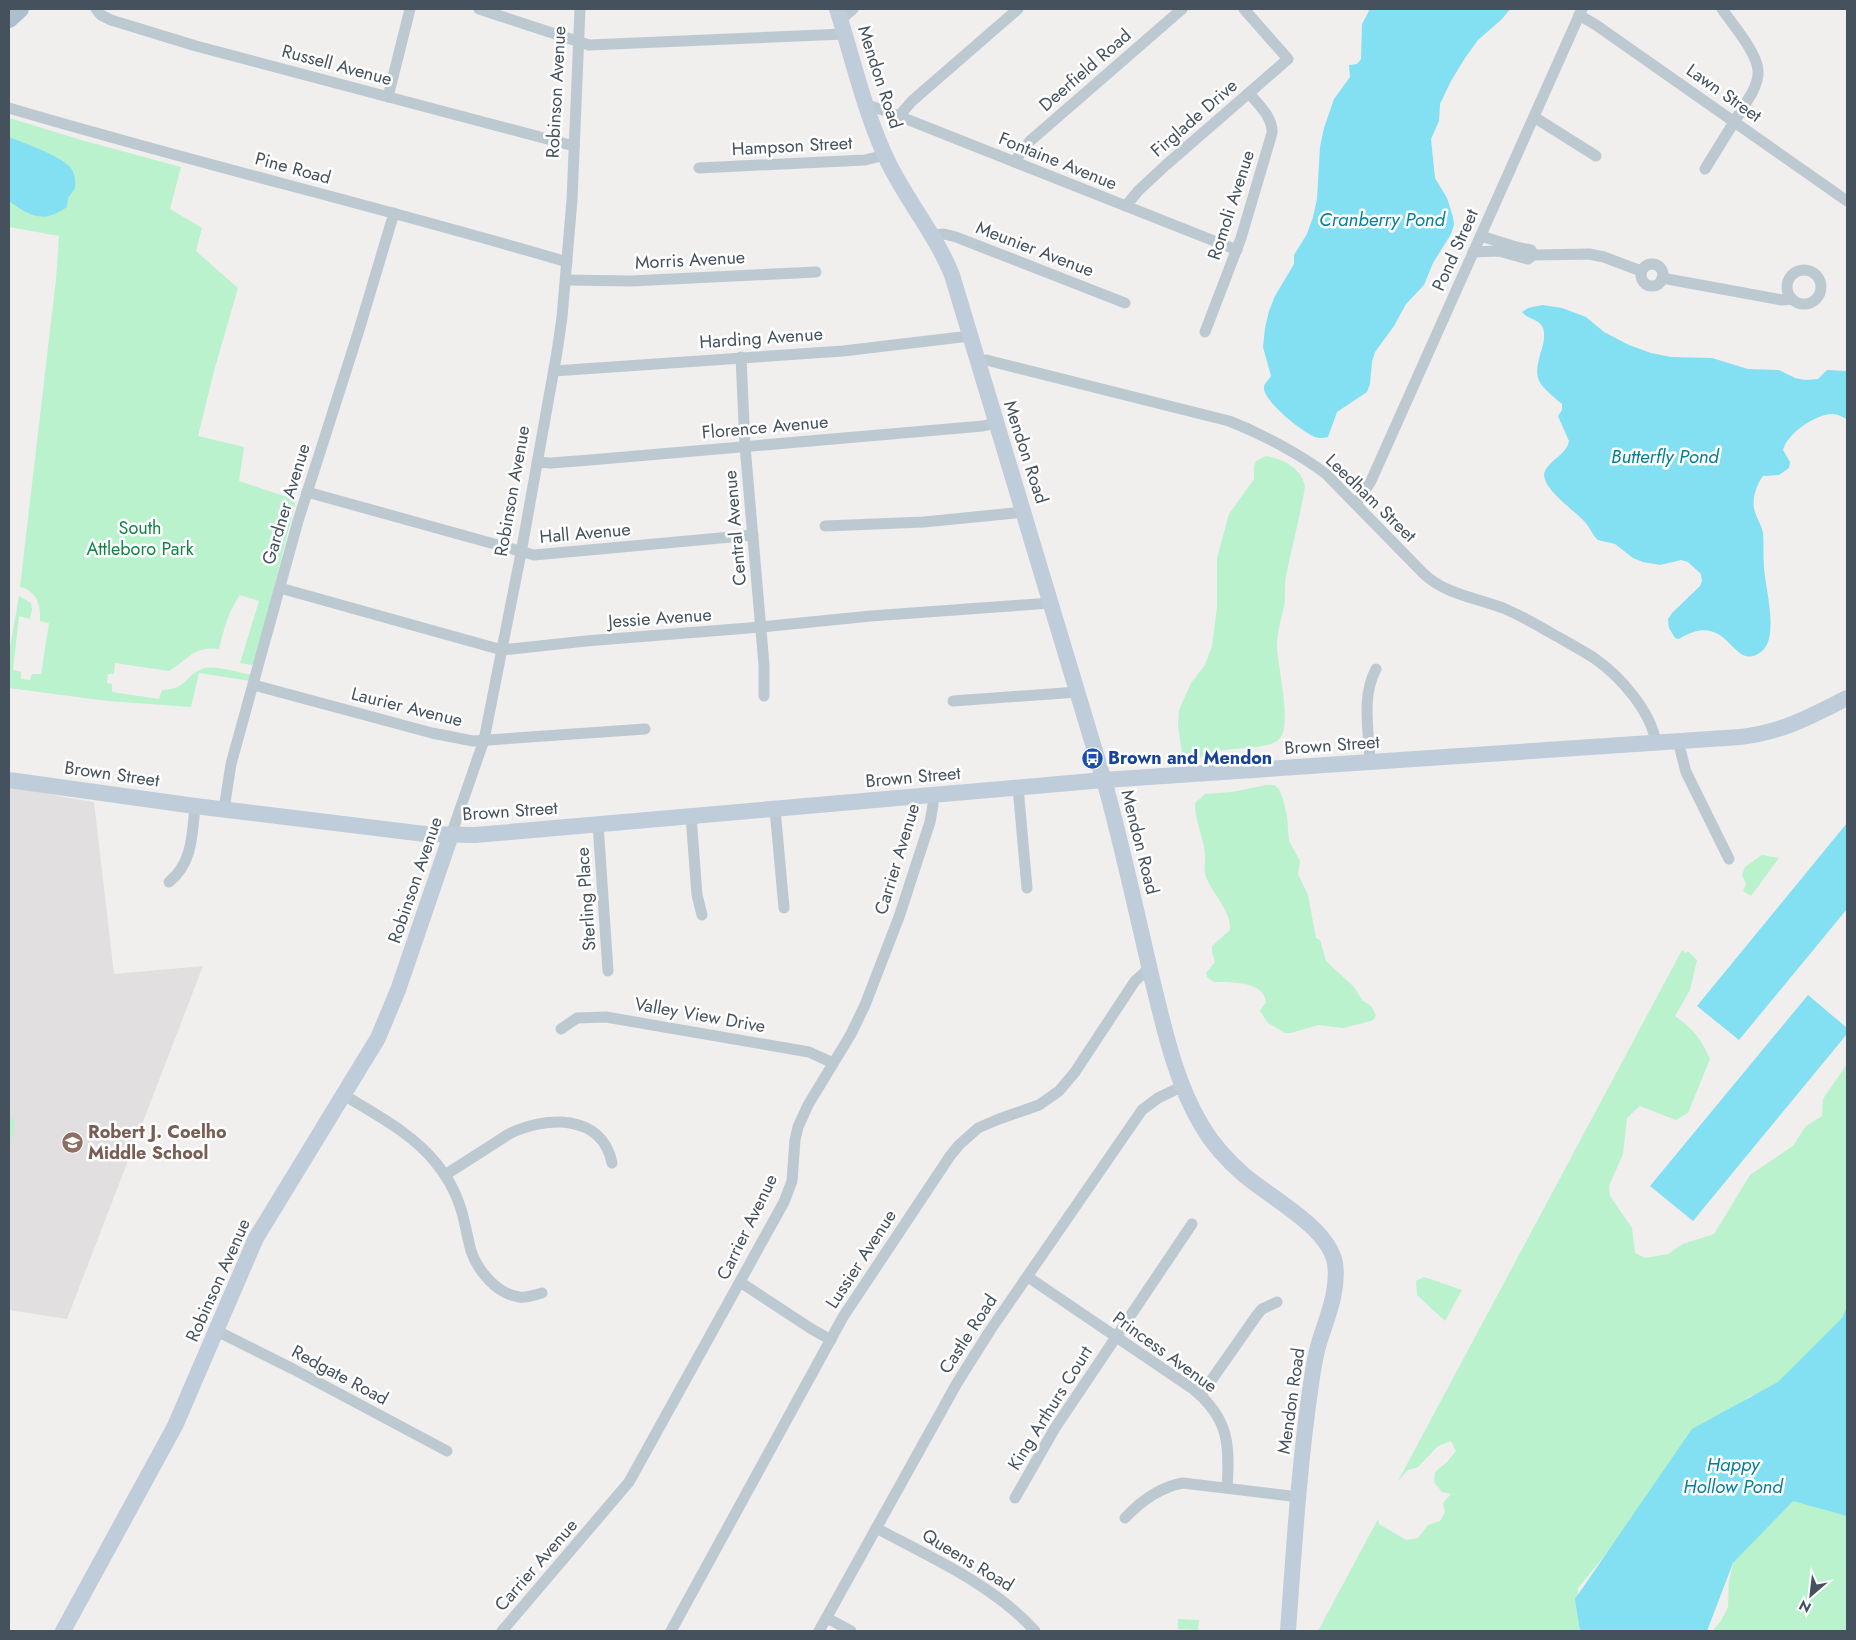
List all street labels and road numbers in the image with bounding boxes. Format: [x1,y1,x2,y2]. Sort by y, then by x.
street label: Mendon Road [851,22,909,132]
street label: Deerfield Road [1033,23,1137,117]
street label: Robinson Avenue [540,25,572,159]
street label: Russell Avenue [279,38,395,92]
street label: Lawn Street [1681,57,1768,129]
street label: Firglade Drive [1145,73,1243,163]
street label: Fontaine Avenue [995,125,1121,197]
street label: Hampson Street [731,130,854,162]
street label: Pine Road [252,145,334,191]
street label: Romoli Avenue [1201,147,1261,263]
street label: Pond Street [1425,204,1485,295]
street label: Meunier Avenue [972,215,1098,283]
street label: Morris Avenue [634,244,746,276]
street label: Harding Avenue [698,321,824,355]
street label: Mendon Road [997,397,1055,507]
street label: Florence Avenue [701,409,829,445]
street label: Robinson Avenue [488,424,536,558]
street label: Gardner Avenue [255,440,317,568]
street label: Leedham Street [1320,448,1423,549]
street label: Central Avenue [717,469,753,587]
street label: Hall Avenue [538,516,632,550]
street label: Jessie Avenue [605,601,713,635]
street label: Laurier Avenue [349,681,465,733]
street label: Brown Street [1283,729,1381,761]
street label: Brown Street [63,754,162,794]
street label: Brown Street [864,760,962,794]
street label: Mendon Road [1114,787,1166,897]
street label: Brown Street [461,795,559,827]
street label: Carrier Avenue [868,800,926,918]
street label: Robinson Avenue [381,813,449,947]
street label: Sterling Place [569,846,603,952]
street label: Valley View Drive [632,991,768,1039]
street label: Carrier Avenue [710,1170,784,1284]
street label: Lussier Avenue [819,1204,903,1314]
street label: Robinson Avenue [179,1214,257,1346]
street label: Castle Road [933,1289,1003,1379]
street label: Princess Avenue [1107,1305,1223,1399]
street label: Redgate Road [287,1339,393,1411]
street label: King Arthurs Court [1001,1340,1099,1475]
street label: Mendon Road [1271,1346,1311,1456]
street label: Carrier Avenue [488,1513,584,1617]
street label: Queens Road [917,1522,1019,1598]

